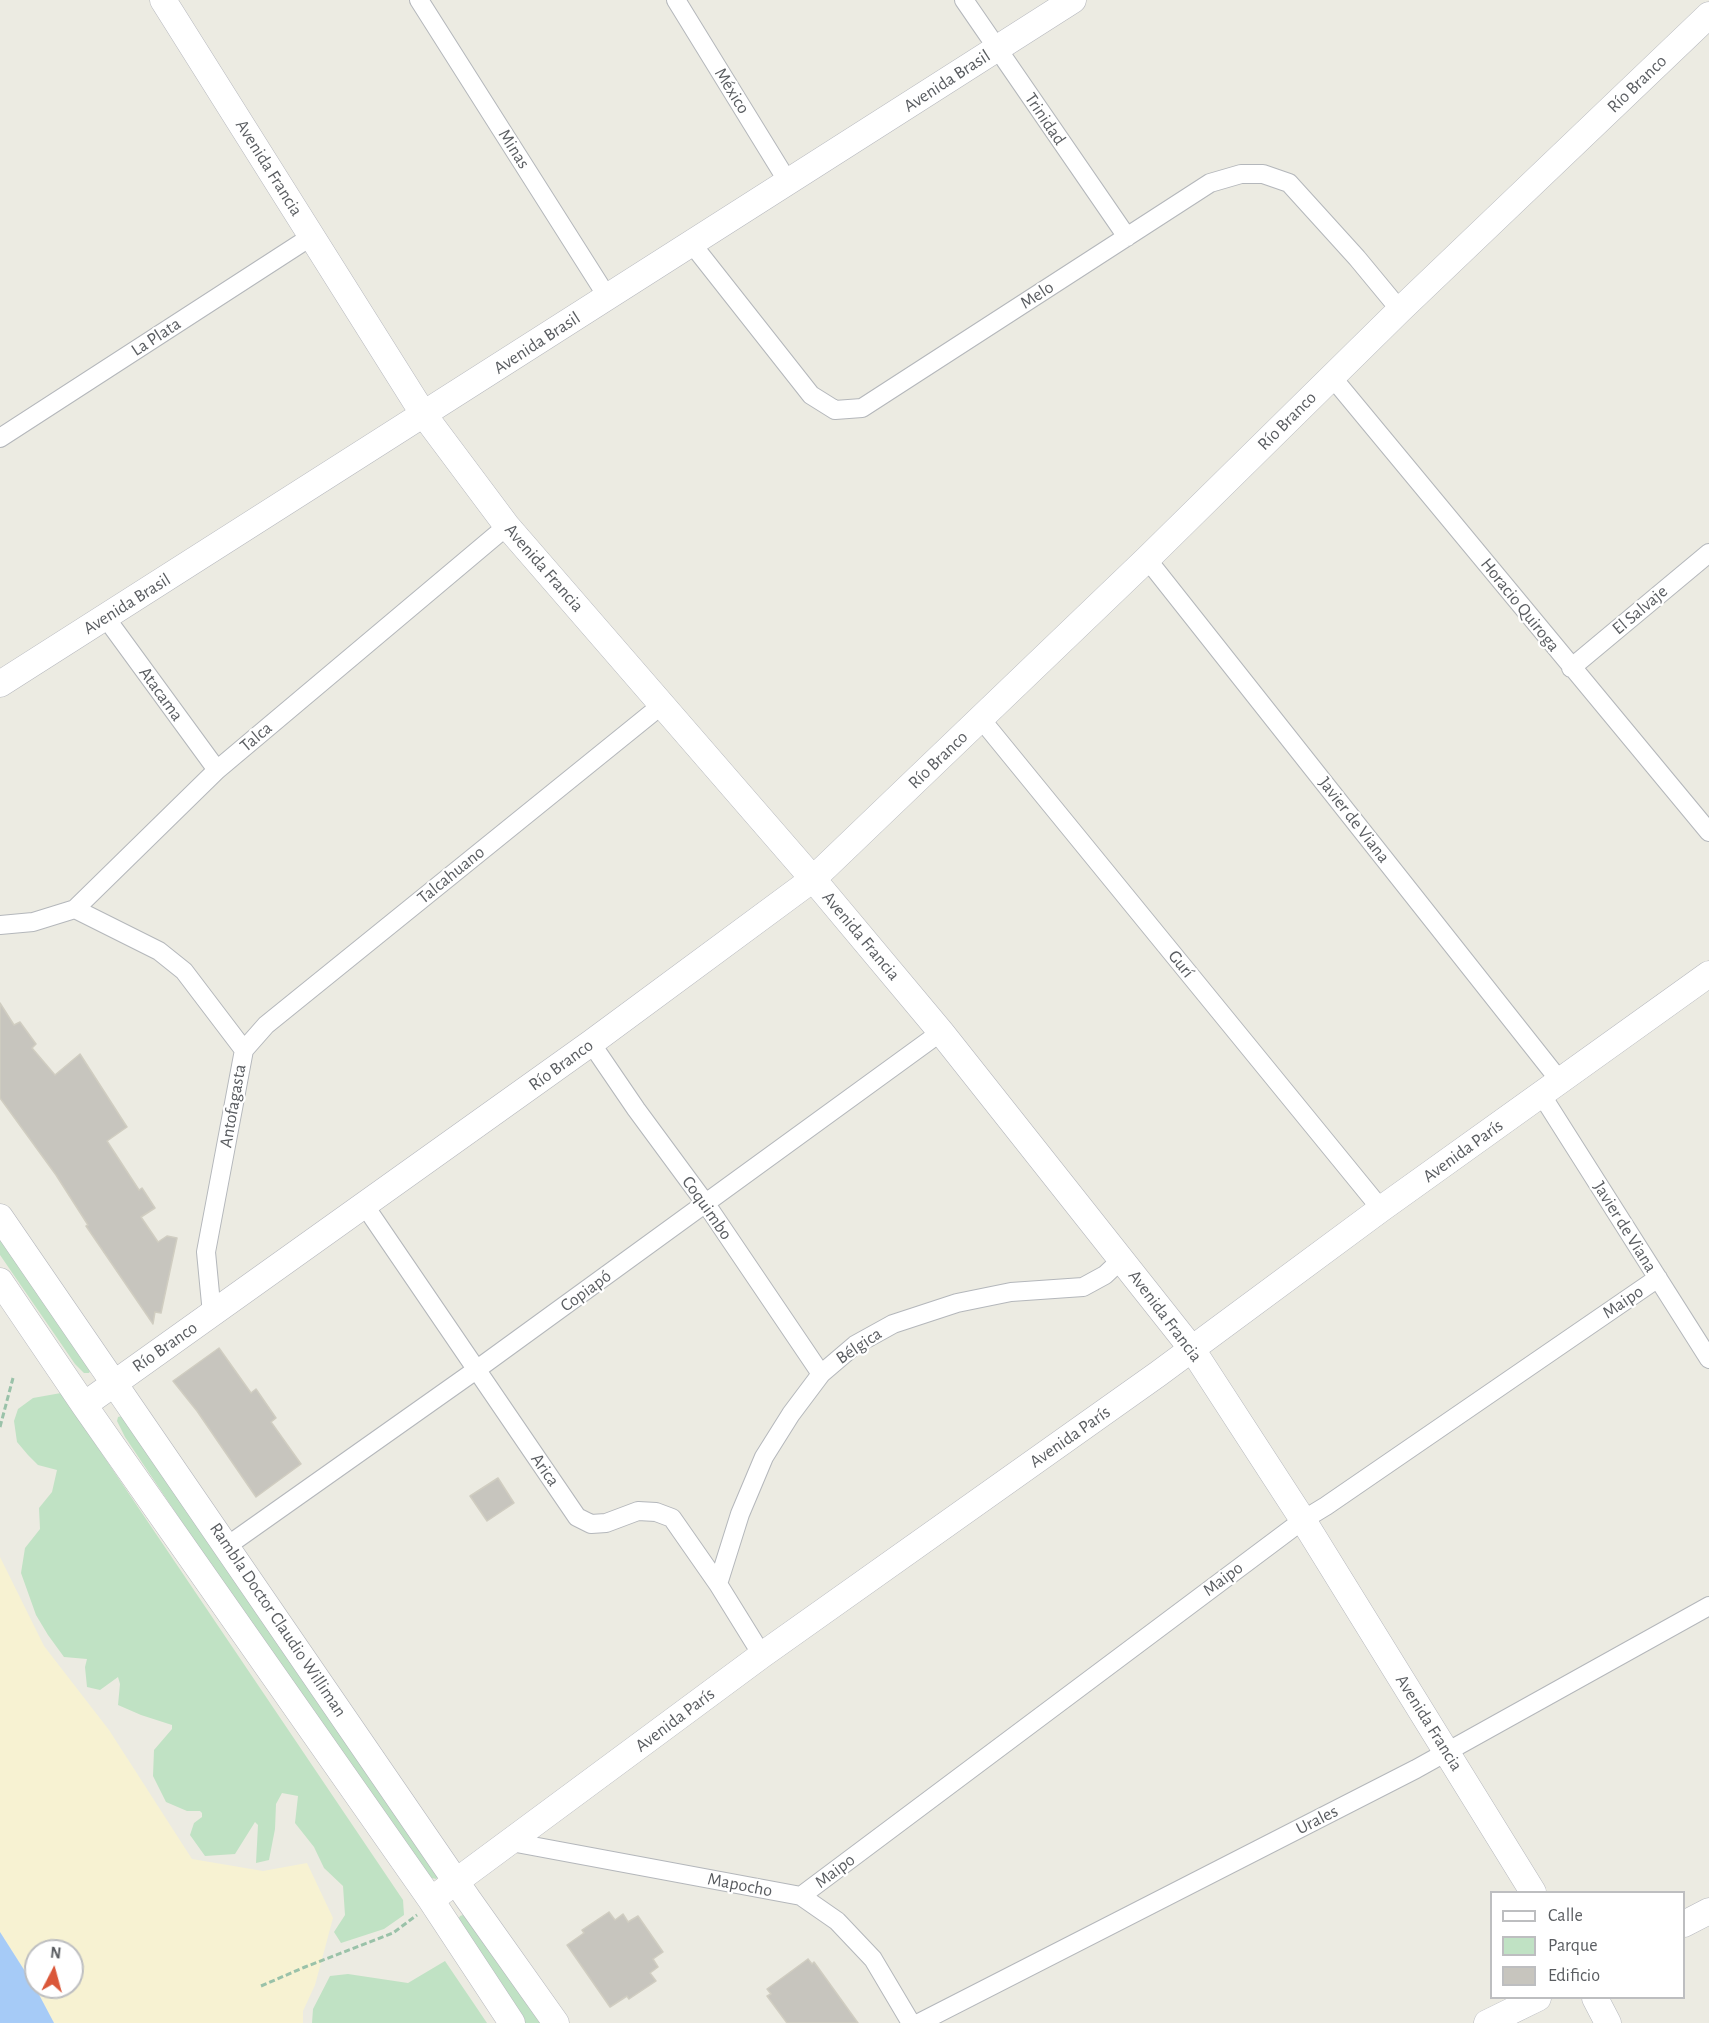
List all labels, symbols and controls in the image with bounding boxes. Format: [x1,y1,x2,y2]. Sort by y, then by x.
street label: Avenida Brasil [900,45,994,117]
street label: Río Branco [1603,50,1671,118]
street label: México [710,64,754,118]
street label: Trinidad [1020,89,1070,149]
street label: Avenida Francia [231,116,307,220]
street label: Minas [493,125,535,173]
street label: Melo [1016,276,1058,314]
street label: Avenida Brasil [490,307,584,379]
street label: La Plata [127,313,185,361]
street label: Río Branco [1253,387,1321,455]
street label: Avenida Francia [500,519,588,617]
street label: Horacio Quiroga [1476,554,1564,656]
street label: Avenida Brasil [79,569,175,639]
street label: El Salvaje [1608,581,1672,639]
street label: Atacama [134,663,188,725]
street label: Talca [235,717,277,757]
street label: Río Branco [904,726,972,794]
street label: Javier de Viana [1314,773,1394,867]
street label: Talcahuano [413,841,489,909]
street label: Avenida Francia [817,887,905,985]
street label: Gurí [1163,946,1199,982]
street label: Río Branco [525,1034,597,1096]
street label: Antofagasta [215,1062,251,1150]
street label: Avenida París [1419,1115,1507,1187]
street label: Coquimbo [677,1172,737,1244]
street label: Javier de Viana [1588,1178,1662,1276]
street label: Copiapó [556,1265,616,1317]
street label: Avenida Francia [1123,1266,1207,1366]
street label: Maipo [1598,1281,1648,1323]
street label: Río Branco [128,1317,202,1377]
street label: Bélgica [832,1323,886,1369]
street label: Avenida París [1025,1401,1115,1473]
street label: Arica [526,1449,564,1491]
street label: Rambla Doctor Claudio Williman [205,1519,351,1721]
street label: Maipo [1199,1557,1247,1601]
street label: Avenida Francia [1391,1671,1467,1775]
street label: Avenida París [631,1683,719,1757]
street label: Urales [1292,1800,1342,1840]
street label: Maipo [811,1849,859,1893]
street label: Mapocho [706,1868,774,1902]
legend [1490,1891,1685,1999]
text: Calle [1548,1907,1583,1925]
text: Parque [1548,1937,1597,1955]
north arrow [24,1939,84,1999]
text: N [49,1945,62,1962]
text: Edificio [1548,1967,1600,1985]

